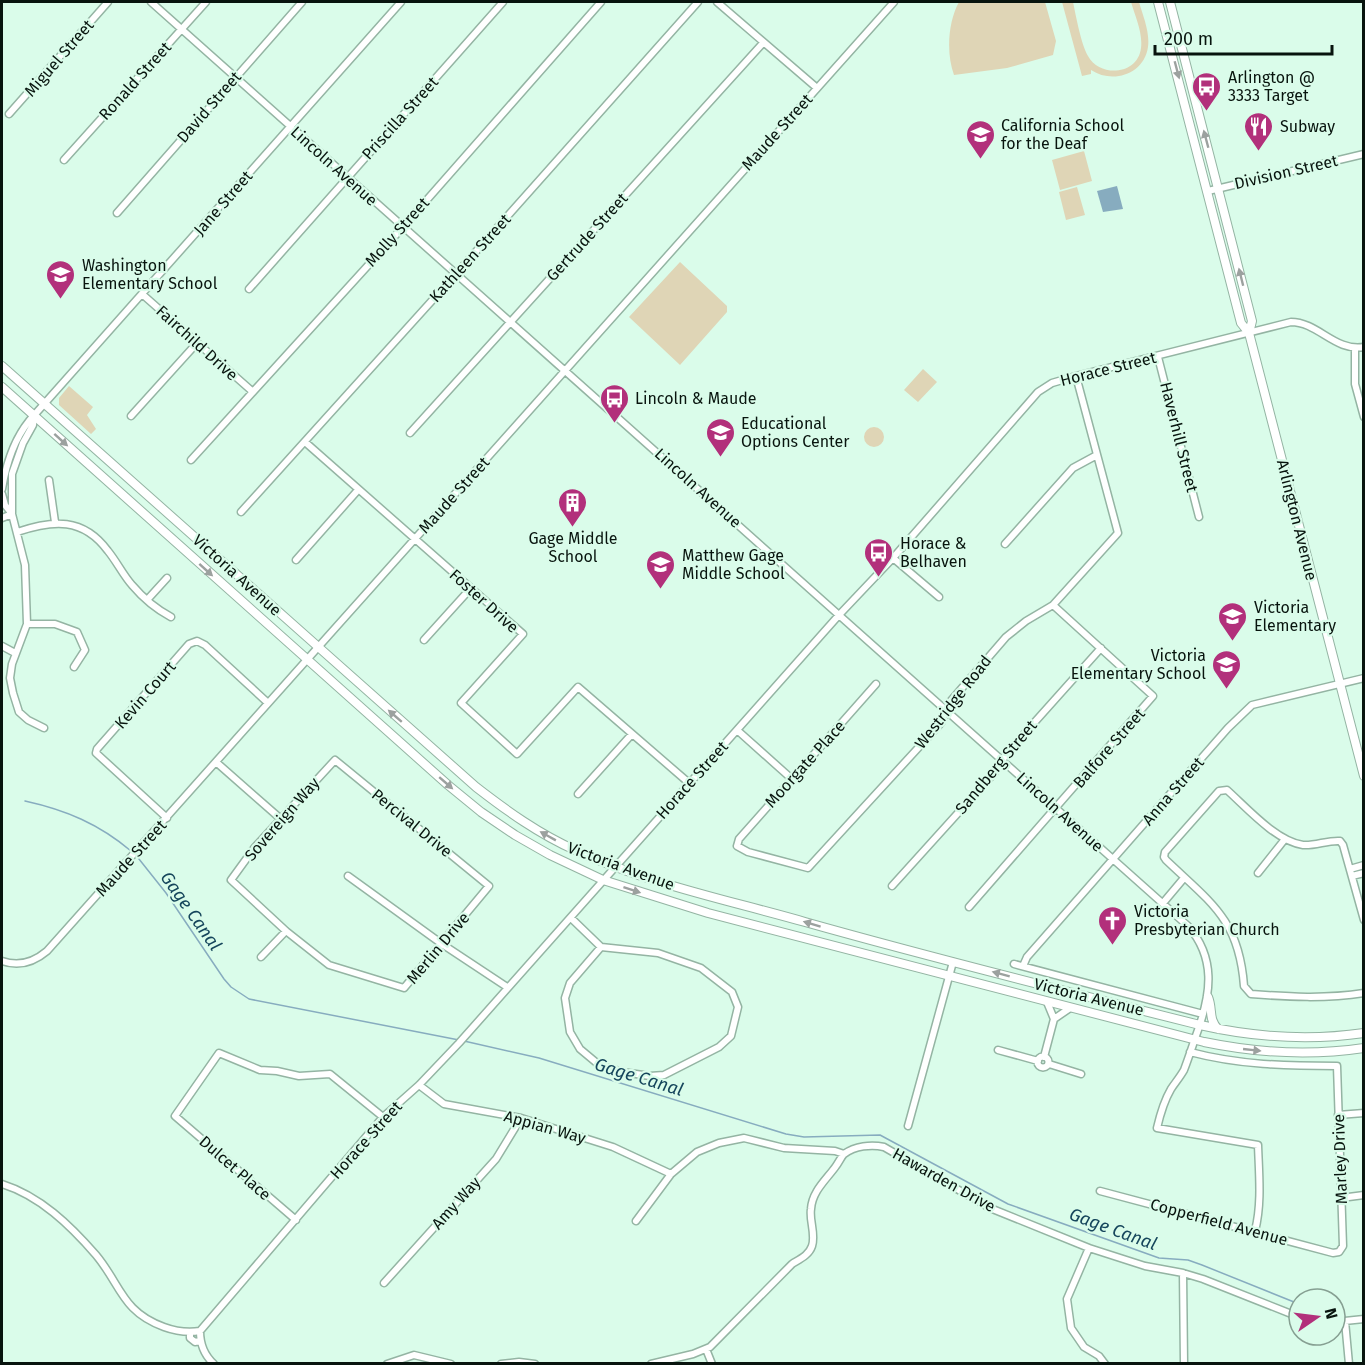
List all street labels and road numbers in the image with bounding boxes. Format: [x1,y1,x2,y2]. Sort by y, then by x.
street label: Miguel Street [21,16,98,100]
street label: Ronald Street [95,38,175,124]
street label: David Street [173,67,245,147]
street label: Priscilla Street [358,72,442,163]
street label: Maude Street [738,90,816,174]
street label: Lincoln Avenue [287,122,381,210]
street label: Division Street [1232,151,1340,193]
street label: Jane Street [190,167,256,239]
street label: Gertrude Street [542,189,632,285]
street label: Molly Street [361,193,433,271]
street label: Kathleen Street [425,210,515,306]
street label: Fairchild Drive [152,301,242,385]
street label: Horace Street [1058,348,1158,390]
street label: Haverhill Street [1156,380,1202,494]
street label: Lincoln Avenue [651,444,745,532]
street label: Maude Street [415,453,493,537]
street label: Arlington Avenue [1273,458,1321,582]
street label: Victoria Avenue [189,530,285,620]
street label: Foster Drive [446,565,522,637]
street label: Westridge Road [911,652,995,752]
street label: Kevin Court [111,657,180,733]
street label: Balfore Street [1069,704,1149,792]
street label: Moorgate Place [761,716,849,812]
street label: Sandberg Street [951,716,1041,818]
street label: Horace Street [652,737,732,823]
street label: Anna Street [1138,753,1208,829]
street label: Lincoln Avenue [1013,768,1107,856]
street label: Sovereign Way [241,773,324,865]
street label: Percival Drive [368,785,456,861]
street label: Maude Street [92,816,170,900]
street label: Victoria Avenue [565,838,677,894]
street label: Merlin Drive [403,908,473,988]
street label: Victoria Avenue [1032,974,1146,1020]
street label: Horace Street [326,1097,406,1183]
street label: Appian Way [502,1106,588,1148]
street label: Marley Drive [1329,1114,1351,1204]
street label: Dulcet Place [195,1132,275,1204]
street label: Hawarden Drive [889,1144,999,1216]
street label: Amy Way [428,1173,485,1233]
street label: Copperfield Avenue [1148,1195,1290,1249]

